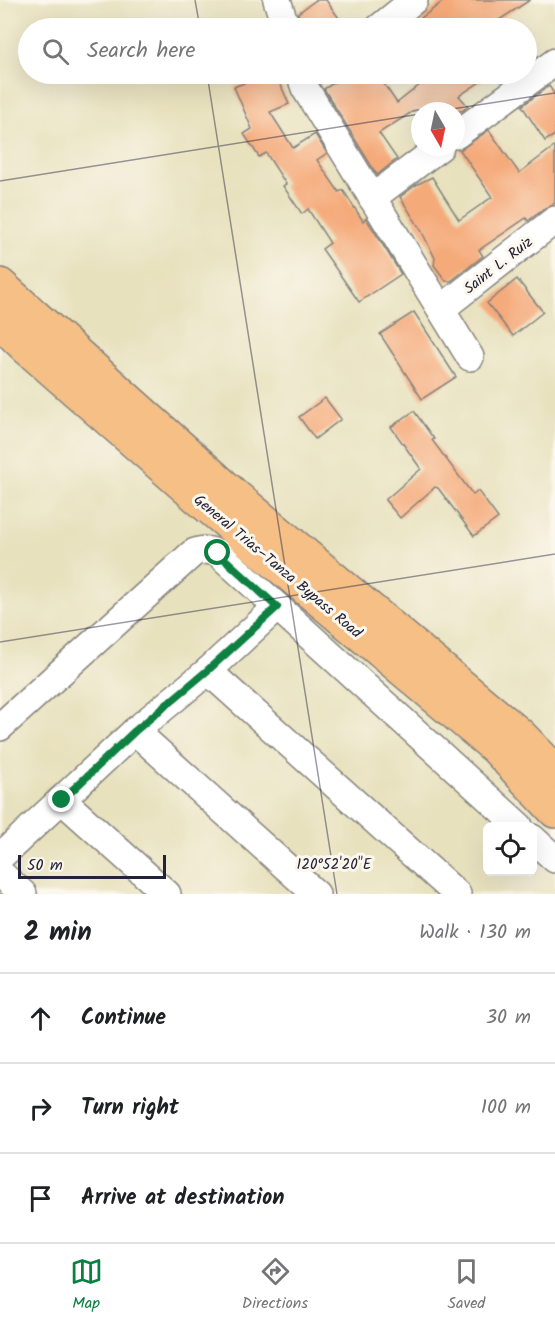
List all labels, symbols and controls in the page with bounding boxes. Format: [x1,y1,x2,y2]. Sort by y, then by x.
search box [18,18,537,84]
text: Search here [87,34,195,69]
icon: search [39,35,72,68]
north arrow [411,102,465,156]
street label: Saint L. Ruiz [459,231,539,301]
street label: General Trias–Tanza Bypass Road [188,489,367,645]
route start [204,539,230,565]
route end [48,786,74,812]
map controls [483,822,537,876]
button: locate [483,822,537,876]
scale bar [18,852,166,880]
text: 50 m [27,853,63,878]
text: 120°52'20"E [297,853,373,877]
text: 2 min [24,912,92,954]
text: Walk · 130 m [419,917,531,949]
text: Continue [81,1001,166,1036]
icon: ahead [24,1002,57,1035]
text: 30 m [486,1002,531,1034]
text: Turn right [81,1091,179,1126]
icon: right [24,1092,57,1125]
text: 100 m [481,1092,531,1124]
text: Arrive at destination [81,1181,284,1216]
icon: arrive [24,1182,57,1215]
tab: Map [70,1255,103,1316]
tab: Directions [242,1255,308,1316]
tab: Saved [447,1255,485,1316]

